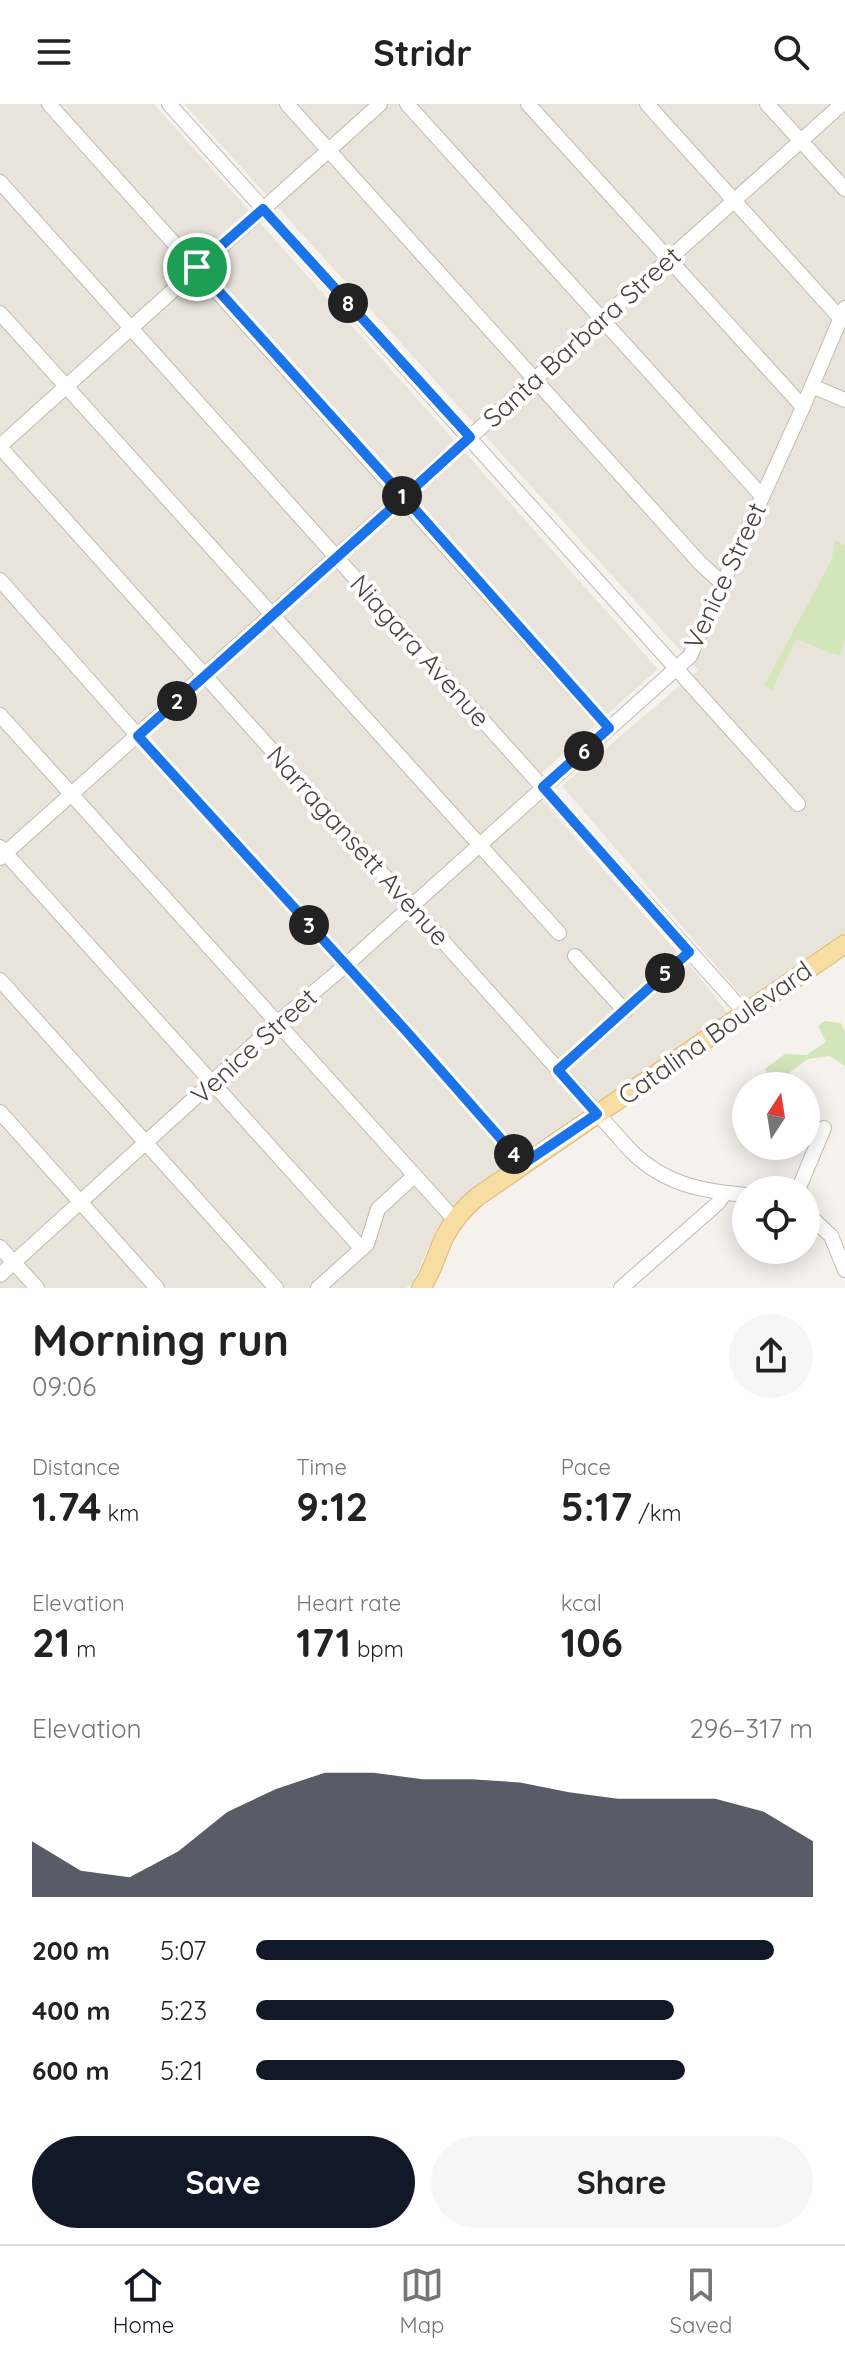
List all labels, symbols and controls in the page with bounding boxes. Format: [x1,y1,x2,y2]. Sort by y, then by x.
icon: menu [32,30,76,74]
text: Stridr [373,30,472,75]
icon: search [769,30,813,74]
pin [163,233,231,301]
street label: Santa Barbara Street [476,239,687,434]
icon: arrive [175,245,219,289]
pin: 8 [328,283,368,323]
text: 8 [342,289,354,317]
pin: 1 [382,476,422,516]
text: 1 [398,482,406,510]
street label: Venice Street [676,497,773,654]
street label: Niagara Avenue [343,568,497,734]
pin: 2 [157,681,197,721]
text: 2 [171,687,183,715]
pin: 6 [564,731,604,771]
text: 6 [578,737,590,765]
street label: Narragansett Avenue [260,739,457,952]
pin: 3 [289,905,329,945]
text: 3 [303,911,315,939]
street label: Catalina Boulevard [611,953,818,1112]
pin: 5 [645,953,685,993]
text: 5 [659,959,671,987]
street label: Venice Street [184,980,324,1111]
north arrow [732,1072,820,1160]
map controls [732,1072,820,1264]
pin: 4 [494,1134,534,1174]
text: 4 [508,1140,520,1168]
button: locate [732,1176,820,1264]
text: Morning run [32,1312,289,1367]
button: share [729,1314,813,1398]
text: 09:06 [32,1370,96,1403]
text: Distance [32,1453,120,1481]
text: Time [296,1453,347,1481]
text: Pace [561,1453,611,1481]
text: 1.74 [32,1481,101,1531]
text: 9:12 [296,1481,368,1531]
text: 5:17 [561,1481,632,1531]
text: km [101,1499,139,1527]
text: /km [632,1499,681,1527]
text: Elevation [32,1589,125,1617]
text: Heart rate [296,1589,401,1617]
text: kcal [561,1589,602,1617]
text: 21 [32,1617,70,1667]
text: 171 [296,1617,351,1667]
text: 106 [561,1617,623,1667]
text: m [70,1635,96,1663]
text: bpm [351,1635,404,1663]
text: Elevation [32,1712,142,1745]
text: 296–317 m [689,1712,813,1745]
text: 200 m [32,1934,110,1967]
text: 5:07 [160,1934,206,1967]
text: 400 m [32,1994,110,2027]
text: 5:23 [160,1994,207,2027]
text: 600 m [32,2054,110,2087]
text: 5:21 [160,2054,203,2087]
button: Save [32,2136,415,2228]
button: Share [431,2136,813,2228]
tab: Home [113,2263,174,2339]
tab: Map [400,2263,444,2339]
tab: Saved [670,2263,732,2339]

